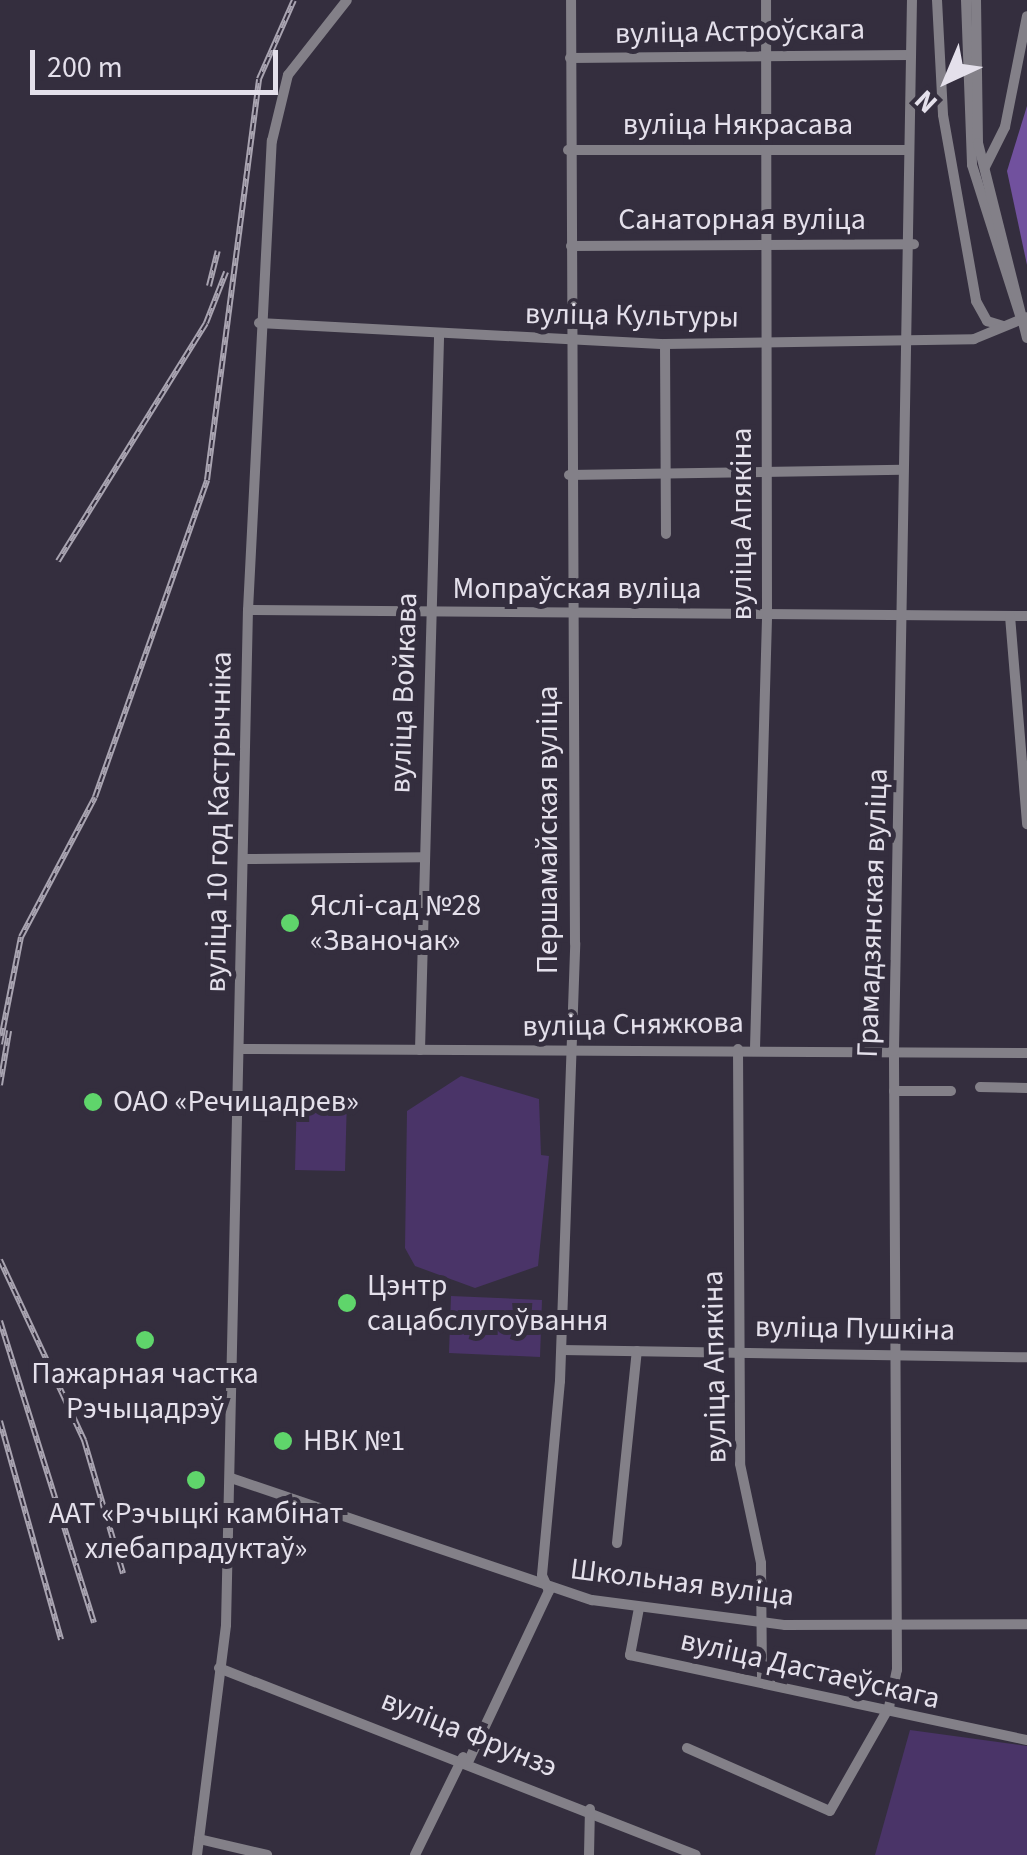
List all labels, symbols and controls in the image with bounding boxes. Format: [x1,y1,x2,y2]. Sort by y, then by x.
street label: вуліца Астроўскага [615,12,865,52]
scale bar [35,30,282,92]
north arrow [897,30,997,130]
text: 200 m [47,46,123,89]
text: N [906,81,947,122]
street label: вуліца Някрасава [623,107,853,143]
street label: Санаторная вуліца [618,202,866,238]
street label: вуліца Культуры [525,296,739,336]
street label: вуліца Апякіна [724,428,760,620]
street label: Мопраўская вуліца [453,571,701,607]
street label: вуліца Войкава [383,592,425,794]
street label: вуліца 10 год Кастрычніка [198,651,240,993]
street label: Першамайская вуліца [530,686,566,974]
street label: Грамадзянская вуліца [850,768,896,1058]
place label: Яслі-сад №28 «Званочак» [310,888,481,958]
marker: Яслі-сад №28 «Званочак» [279,912,301,934]
street label: вуліца Сняжкова [522,1005,744,1045]
place label: ОАО «Речицадрев» [113,1084,359,1120]
marker: ОАО «Речицадрев» [82,1091,104,1113]
place label: Цэнтр сацабслугоўвання [367,1268,609,1338]
street label: вуліца Апякіна [695,1270,735,1464]
marker: Цэнтр сацабслугоўвання [336,1292,358,1314]
street label: вуліца Пушкіна [755,1309,955,1349]
marker: Пажарная частка Рэчыцадрэў [134,1329,156,1351]
place label: Пажарная частка Рэчыцадрэў [31,1356,259,1426]
place label: НВК №1 [303,1423,405,1459]
marker: НВК №1 [272,1430,294,1452]
marker: ААТ «Рэчыцкі камбінат хлебапрадуктаў» [185,1469,207,1491]
place label: ААТ «Рэчыцкі камбінат хлебапрадуктаў» [49,1496,343,1566]
street label: Школьная вуліца [568,1551,796,1615]
street label: вуліца Дастаеўскага [677,1623,943,1717]
street label: вуліца Фрунзэ [376,1682,562,1786]

